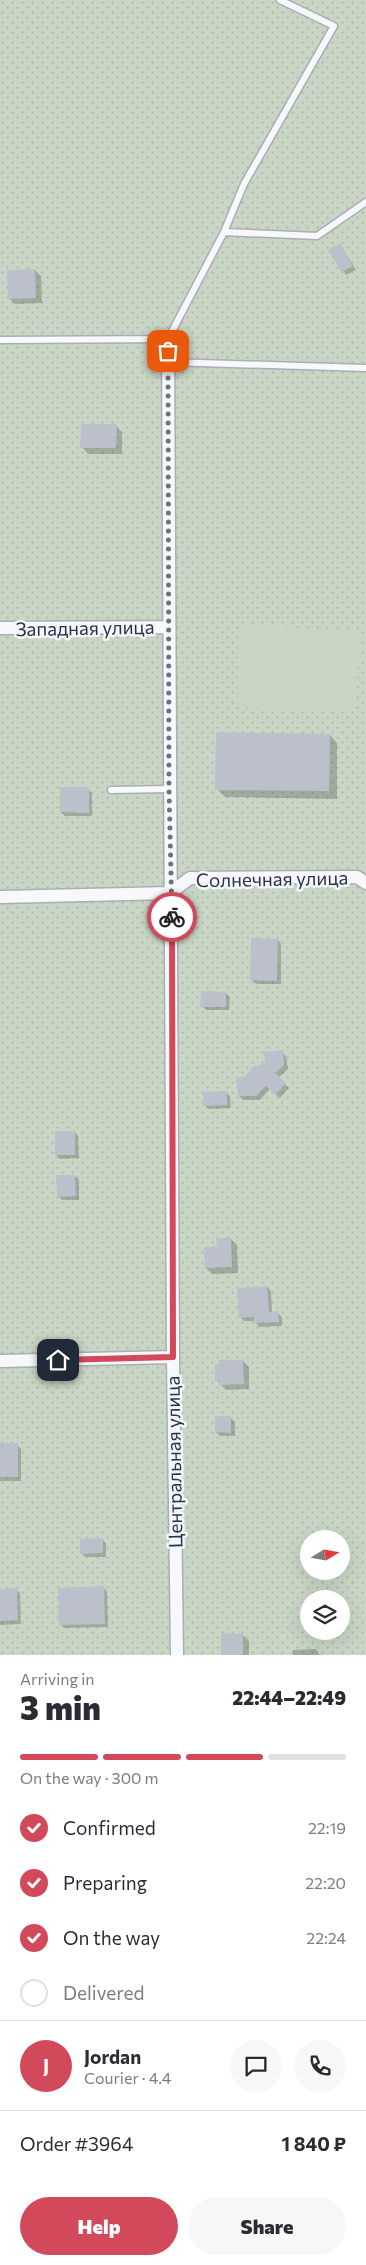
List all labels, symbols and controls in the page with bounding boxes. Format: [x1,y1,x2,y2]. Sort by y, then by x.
pin [147,330,189,372]
icon: bag [154,337,182,365]
street label: Западная улица [15,615,155,640]
street label: Солнечная улица [196,866,348,891]
courier [147,892,197,942]
icon: bike [158,903,186,931]
pin [37,1339,79,1381]
icon: home [44,1346,72,1374]
street label: Центральная улица [160,1376,187,1548]
north arrow [300,1530,350,1580]
map controls [300,1530,350,1640]
button: layers [300,1590,350,1640]
text: Arriving in [20,1669,94,1688]
text: 22:44–22:49 [232,1686,346,1709]
text: 3 min [20,1687,101,1727]
text: On the way · 300 m [20,1768,159,1787]
icon: check [20,1814,48,1842]
text: Confirmed [63,1816,156,1839]
text: 22:19 [308,1818,346,1837]
icon: check [20,1869,48,1897]
text: Preparing [63,1871,147,1894]
text: 22:20 [305,1873,346,1892]
icon: check [20,1924,48,1952]
text: On the way [63,1926,160,1949]
text: 22:24 [306,1928,346,1947]
text: Delivered [63,1981,144,2004]
button: chat [230,2040,282,2092]
button: phone [294,2040,346,2092]
text: Jordan [84,2045,141,2068]
text: J [43,2054,49,2077]
text: Courier · 4.4 [84,2068,171,2087]
text: Order #3964 [20,2132,133,2155]
text: 1 840 ₽ [282,2132,346,2155]
button: Help [20,2197,178,2255]
button: Share [188,2197,346,2255]

